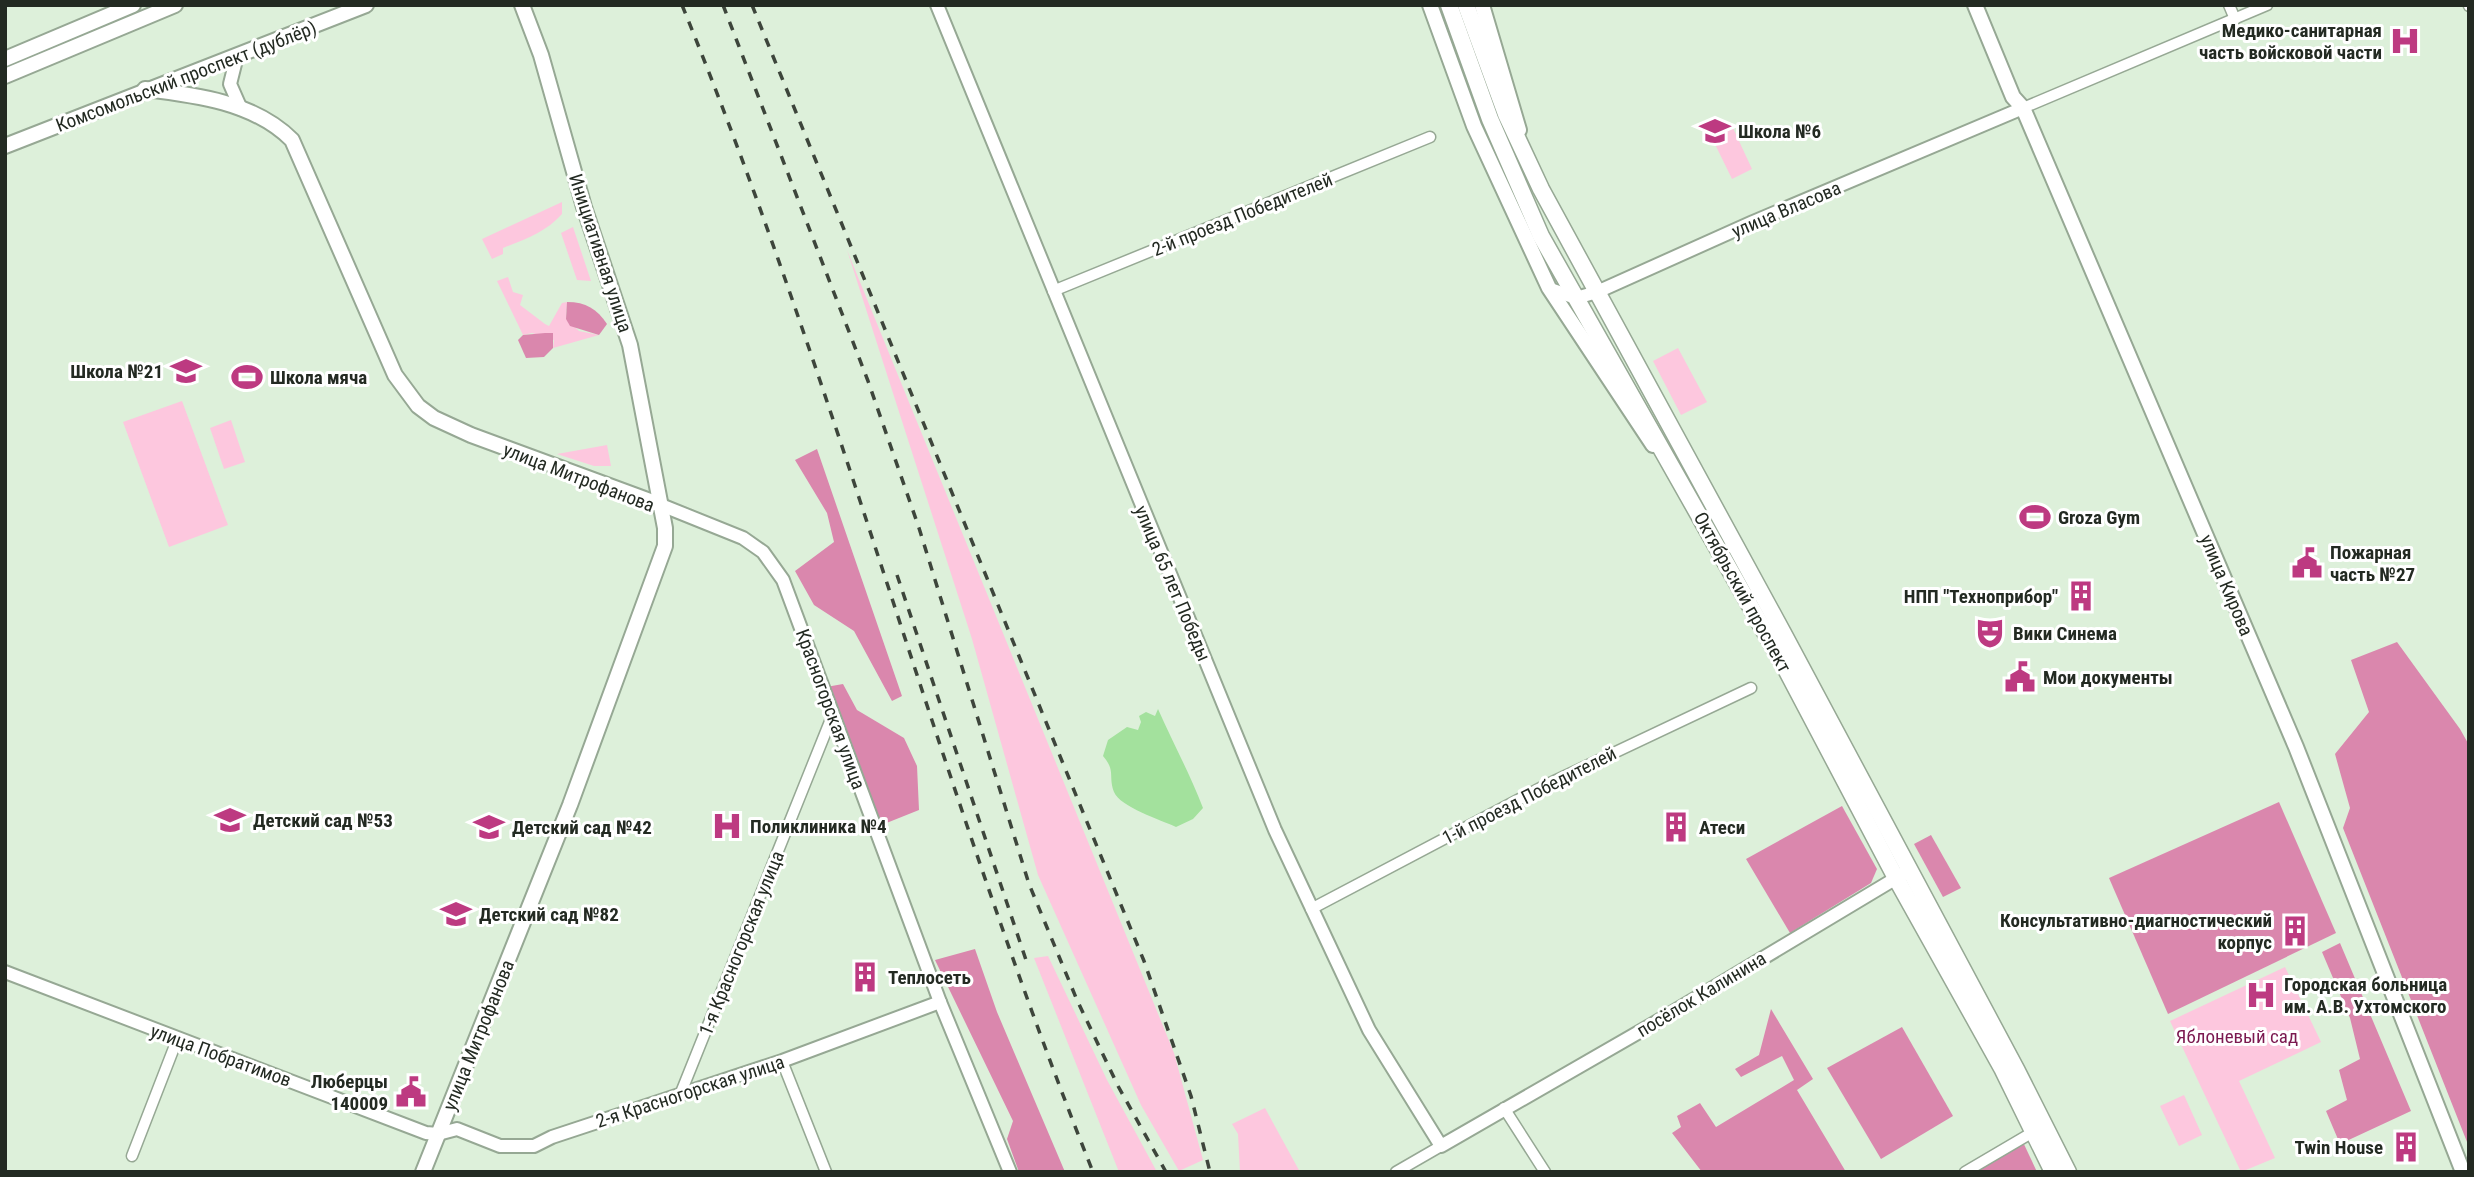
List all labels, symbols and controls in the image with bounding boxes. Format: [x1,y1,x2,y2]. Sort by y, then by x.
street label: Комсомольский проспект (дублёр) [53,16,320,137]
place label: Медико-санитарная часть войсковой части [2199,19,2382,64]
hospital icon: Медико-санитарная часть войсковой части [2388,24,2422,58]
school or university icon: Школа №6 [1698,114,1732,148]
place label: Школа №6 [1738,120,1821,143]
street label: 2-й проезд Победителей [1149,168,1336,261]
street label: Инициативная улица [564,171,637,335]
street label: улица Власова [1728,176,1844,243]
school or university icon: Школа №21 [169,354,203,388]
place label: Школа №21 [70,360,163,383]
sports icon: Школа мяча [230,360,264,394]
place label: Школа мяча [270,366,367,389]
street label: улица Митрофанова [500,438,658,517]
sports icon: Groza Gym [2018,500,2052,534]
street label: улица 65 лет Победы [1129,502,1216,665]
place label: Groza Gym [2058,506,2140,529]
street label: Октябрьский проспект [1689,508,1796,677]
street label: улица Кирова [2195,531,2258,639]
place label: Пожарная часть №27 [2330,541,2415,586]
public building icon: Пожарная часть №27 [2290,546,2324,580]
building icon: НПП "Техноприбор" [2064,579,2098,613]
place label: НПП "Техноприбор" [1904,585,2058,608]
theatre icon: Вики Синема [1973,616,2007,650]
place label: Вики Синема [2013,622,2117,645]
street label: Красногорская улица [791,626,870,793]
public building icon: Мои документы [2003,660,2037,694]
place label: Мои документы [2043,666,2173,689]
street label: 1-й проезд Победителей [1438,742,1620,849]
school or university icon: Детский сад №53 [213,803,247,837]
place label: Детский сад №53 [253,809,393,832]
hospital icon: Поликлиника №4 [710,809,744,843]
school or university icon: Детский сад №42 [472,810,506,844]
building icon: Атеси [1659,810,1693,844]
place label: Поликлиника №4 [750,815,887,838]
place label: Детский сад №42 [512,816,652,839]
place label: Атеси [1699,816,1745,839]
street label: 1-я Красногорская улица [694,848,789,1039]
school or university icon: Детский сад №82 [439,897,473,931]
place label: Детский сад №82 [479,903,619,926]
place label: Консультативно-диагностический корпус [2000,909,2272,954]
building icon: Консультативно-диагностический корпус [2278,914,2312,948]
street label: посёлок Калинина [1632,947,1770,1042]
street label: улица Митрофанова [438,957,519,1114]
building icon: Теплосеть [848,960,882,994]
place label: Теплосеть [888,966,971,989]
place label: Городская больница им. А.В. Ухтомского [2284,973,2447,1018]
hospital icon: Городская больница им. А.В. Ухтомского [2244,978,2278,1012]
street label: улица Побратимов [147,1019,294,1092]
park label: Яблоневый сад [2176,1025,2298,1048]
street label: 2-я Красногорская улица [593,1050,787,1133]
place label: Люберцы 140009 [311,1070,388,1115]
public building icon: Люберцы 140009 [394,1075,428,1109]
building icon: Twin House [2389,1130,2423,1164]
place label: Twin House [2294,1136,2383,1159]

